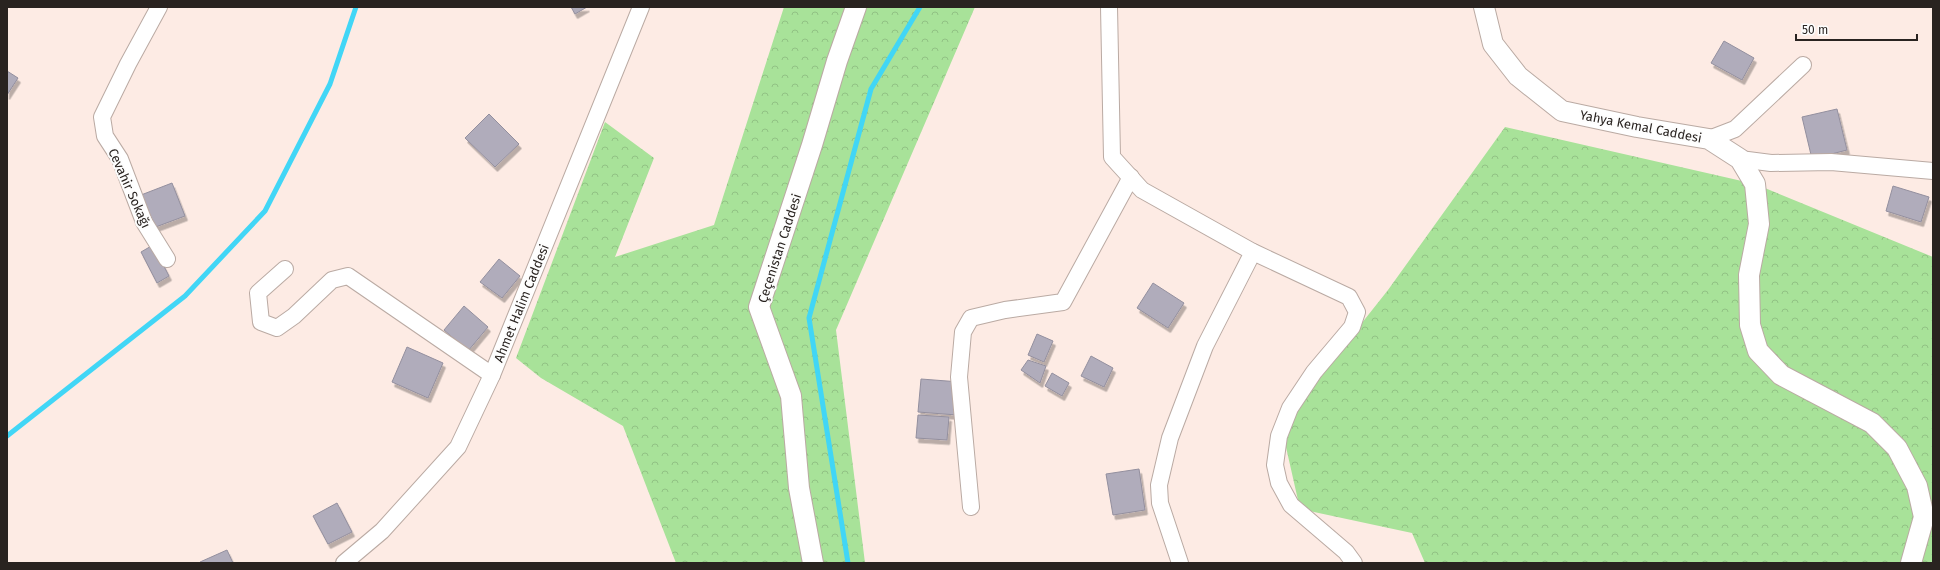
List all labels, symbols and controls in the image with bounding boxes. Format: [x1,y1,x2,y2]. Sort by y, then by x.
scale bar [1796,16,1917,42]
text: 50 m [1802,23,1828,37]
street label: Yahya Kemal Caddesi [1579,107,1703,146]
street label: Cevahir Sokağı [105,146,154,230]
street label: Çeçenistan Caddesi [755,192,804,305]
street label: Ahmet Halim Caddesi [491,242,552,364]

